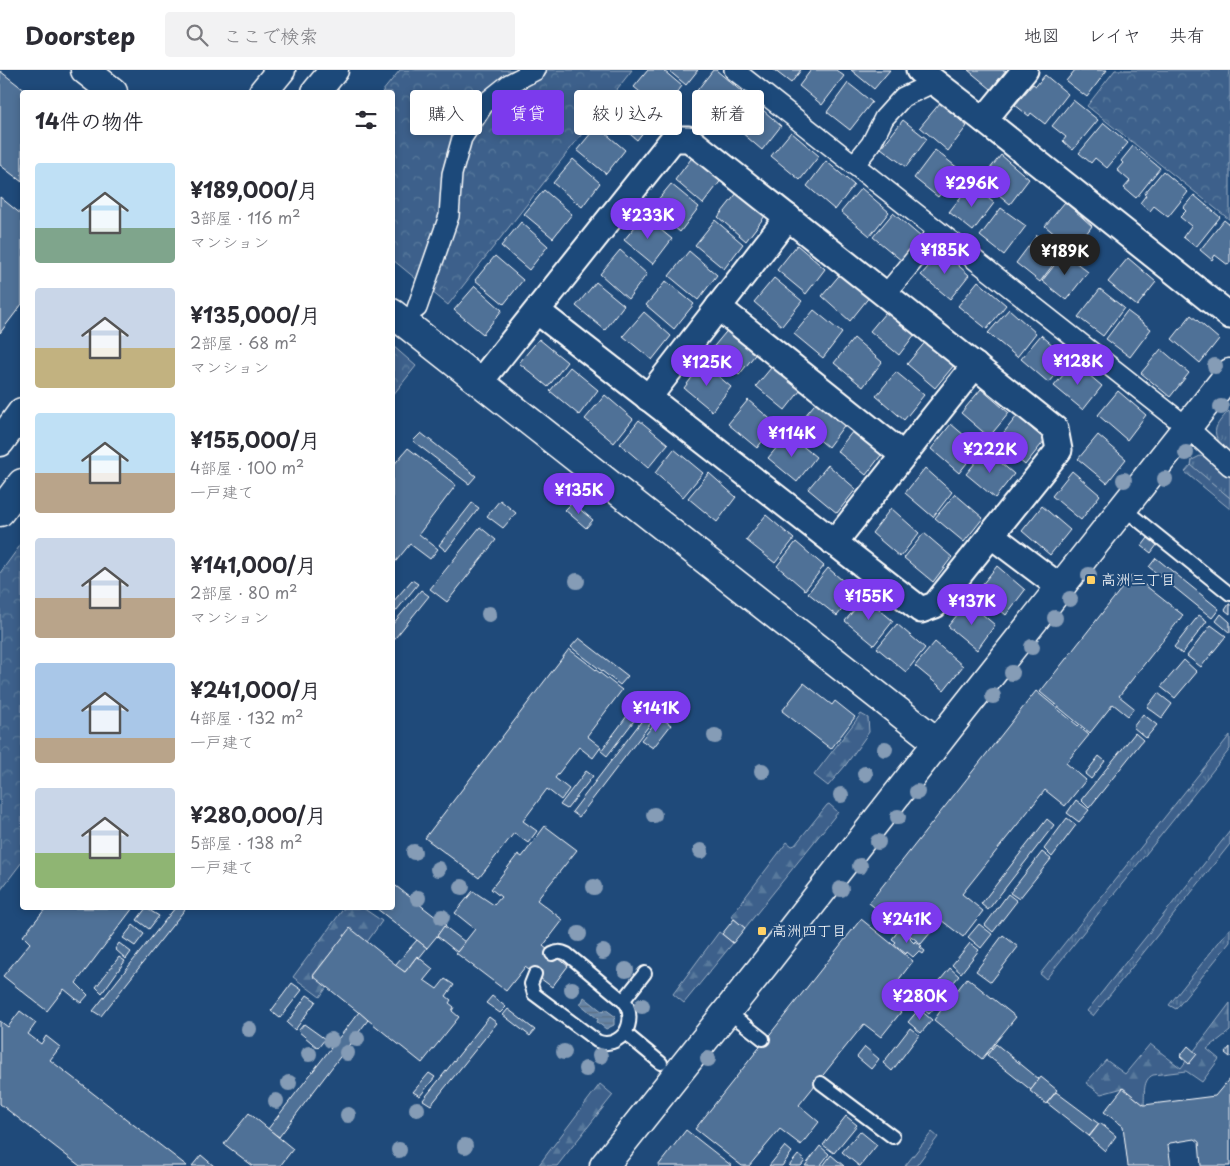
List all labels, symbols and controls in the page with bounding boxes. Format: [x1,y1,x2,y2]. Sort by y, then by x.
search box [165,12,515,57]
text: Doorstep [25,17,135,53]
icon: search [183,21,211,49]
text: ここで検索 [223,21,318,49]
text: 地図 [1024,21,1060,48]
text: レイヤ [1088,21,1141,48]
text: 共有 [1169,21,1205,48]
chip: 購入 [410,90,482,135]
chip: 賃貸 [492,90,564,135]
chip: 絞り込み [574,90,682,135]
chip: 新着 [692,90,764,135]
text: 14件の物件 [35,104,143,136]
icon: filters [352,106,380,134]
pin: ¥296K [937,166,1007,208]
text: ¥296K [945,170,999,194]
text: ¥189,000/月 [190,173,318,205]
icon: home [75,183,135,243]
pin: ¥233K [613,198,683,240]
text: ¥233K [621,202,675,226]
text: 3部屋 · 116 m² [190,205,301,229]
text: マンション [190,229,269,253]
pin: ¥185K [910,232,980,275]
pin: ¥189K [1030,234,1100,276]
text: ¥185K [921,237,969,261]
text: ¥189K [1041,238,1089,262]
text: ¥135,000/月 [190,298,321,330]
icon: home [75,308,135,368]
text: 2部屋 · 68 m² [190,330,297,354]
pin: ¥125K [672,344,742,387]
pin: ¥128K [1043,344,1113,386]
text: ¥128K [1053,348,1103,372]
text: ¥125K [682,349,732,373]
text: マンション [190,354,269,378]
pin: ¥114K [757,416,827,458]
text: ¥114K [768,420,816,444]
text: ¥155,000/月 [190,423,320,455]
pin: ¥222K [955,432,1025,474]
icon: home [75,433,135,493]
text: ¥222K [963,436,1017,460]
text: 4部屋 · 100 m² [190,455,304,479]
pin: ¥135K [544,472,614,515]
text: ¥135K [554,477,604,501]
text: 一戸建て [190,479,254,503]
text: ¥141,000/月 [190,548,317,580]
icon: home [75,558,135,618]
place label: 高洲三丁目 [1101,567,1176,590]
marker: 高洲三丁目 [1085,574,1097,586]
pin: ¥155K [834,578,904,621]
text: 2部屋 · 80 m² [190,580,297,604]
text: ¥155K [845,583,893,607]
pin: ¥137K [937,584,1007,626]
text: ¥137K [948,588,996,612]
text: マンション [190,604,269,628]
text: ¥241,000/月 [190,673,321,705]
icon: home [75,683,135,743]
pin: ¥141K [621,690,691,733]
text: ¥141K [633,695,679,719]
text: 4部屋 · 132 m² [190,705,304,729]
text: 一戸建て [190,729,254,753]
text: ¥280,000/月 [190,798,326,830]
icon: home [75,808,135,868]
text: 5部屋 · 138 m² [190,830,302,854]
text: 一戸建て [190,854,254,878]
pin: ¥241K [872,902,942,944]
text: ¥241K [882,906,932,930]
place label: 高洲四丁目 [772,918,847,941]
marker: 高洲四丁目 [756,925,768,937]
pin: ¥280K [885,978,955,1021]
text: ¥280K [893,983,947,1007]

